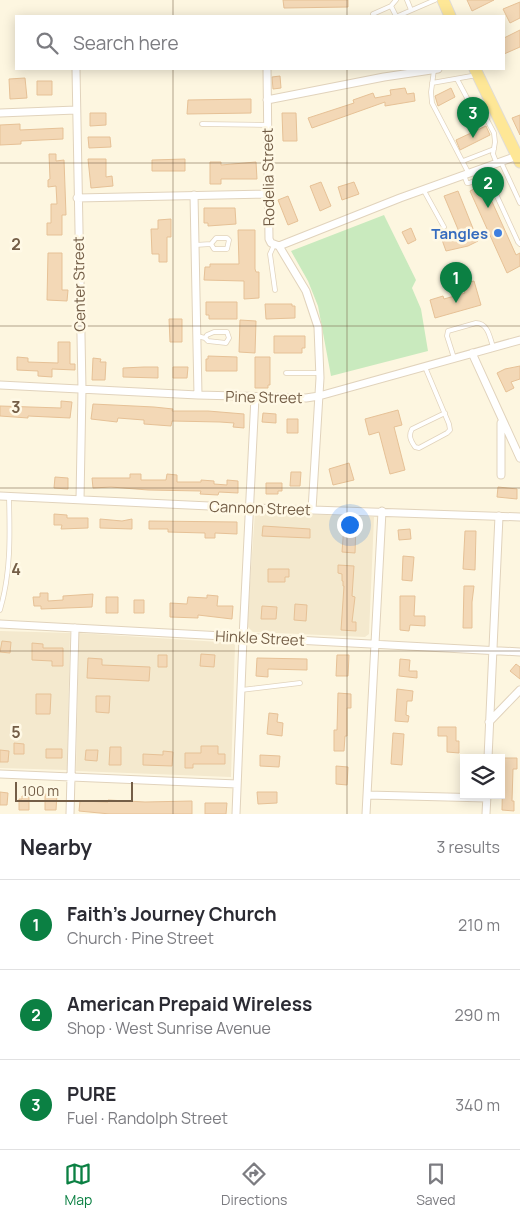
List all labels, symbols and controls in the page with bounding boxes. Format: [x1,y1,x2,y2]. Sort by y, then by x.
search box [15,15,505,70]
icon: search [33,29,61,57]
text: Search here [73,30,179,56]
pin: 3 [457,97,489,138]
street label: Rodelia Street [257,128,279,226]
pin: 2 [472,167,504,208]
place label: Tangles [431,223,488,244]
marker: Tangles [492,227,504,239]
text: 2 [11,233,21,255]
street label: Center Street [68,236,90,332]
pin: 1 [440,262,472,303]
street label: Pine Street [225,386,303,408]
text: 3 [11,396,21,418]
street label: Cannon Street [209,496,311,520]
your location [337,512,363,538]
text: 4 [11,558,21,580]
street label: Hinkle Street [215,625,305,651]
text: 5 [11,721,21,743]
map controls [460,754,505,799]
button: layers [460,754,505,799]
scale bar [15,779,132,802]
text: 100 m [22,781,59,800]
text: Nearby [20,833,92,861]
text: 3 results [437,836,500,858]
text: Faith's Journey Church [67,901,277,927]
text: 1 [32,914,40,936]
text: 210 m [458,914,500,936]
text: Church · Pine Street [67,927,214,949]
text: American Prepaid Wireless [67,991,312,1017]
text: 2 [31,1004,41,1026]
text: 290 m [454,1004,500,1026]
text: Shop · West Sunrise Avenue [67,1017,271,1039]
text: PURE [67,1081,116,1107]
text: 3 [31,1094,41,1116]
text: 340 m [455,1094,500,1116]
text: Fuel · Randolph Street [67,1107,228,1129]
tab: Map [64,1160,92,1209]
tab: Directions [221,1160,287,1209]
tab: Saved [416,1160,456,1209]

